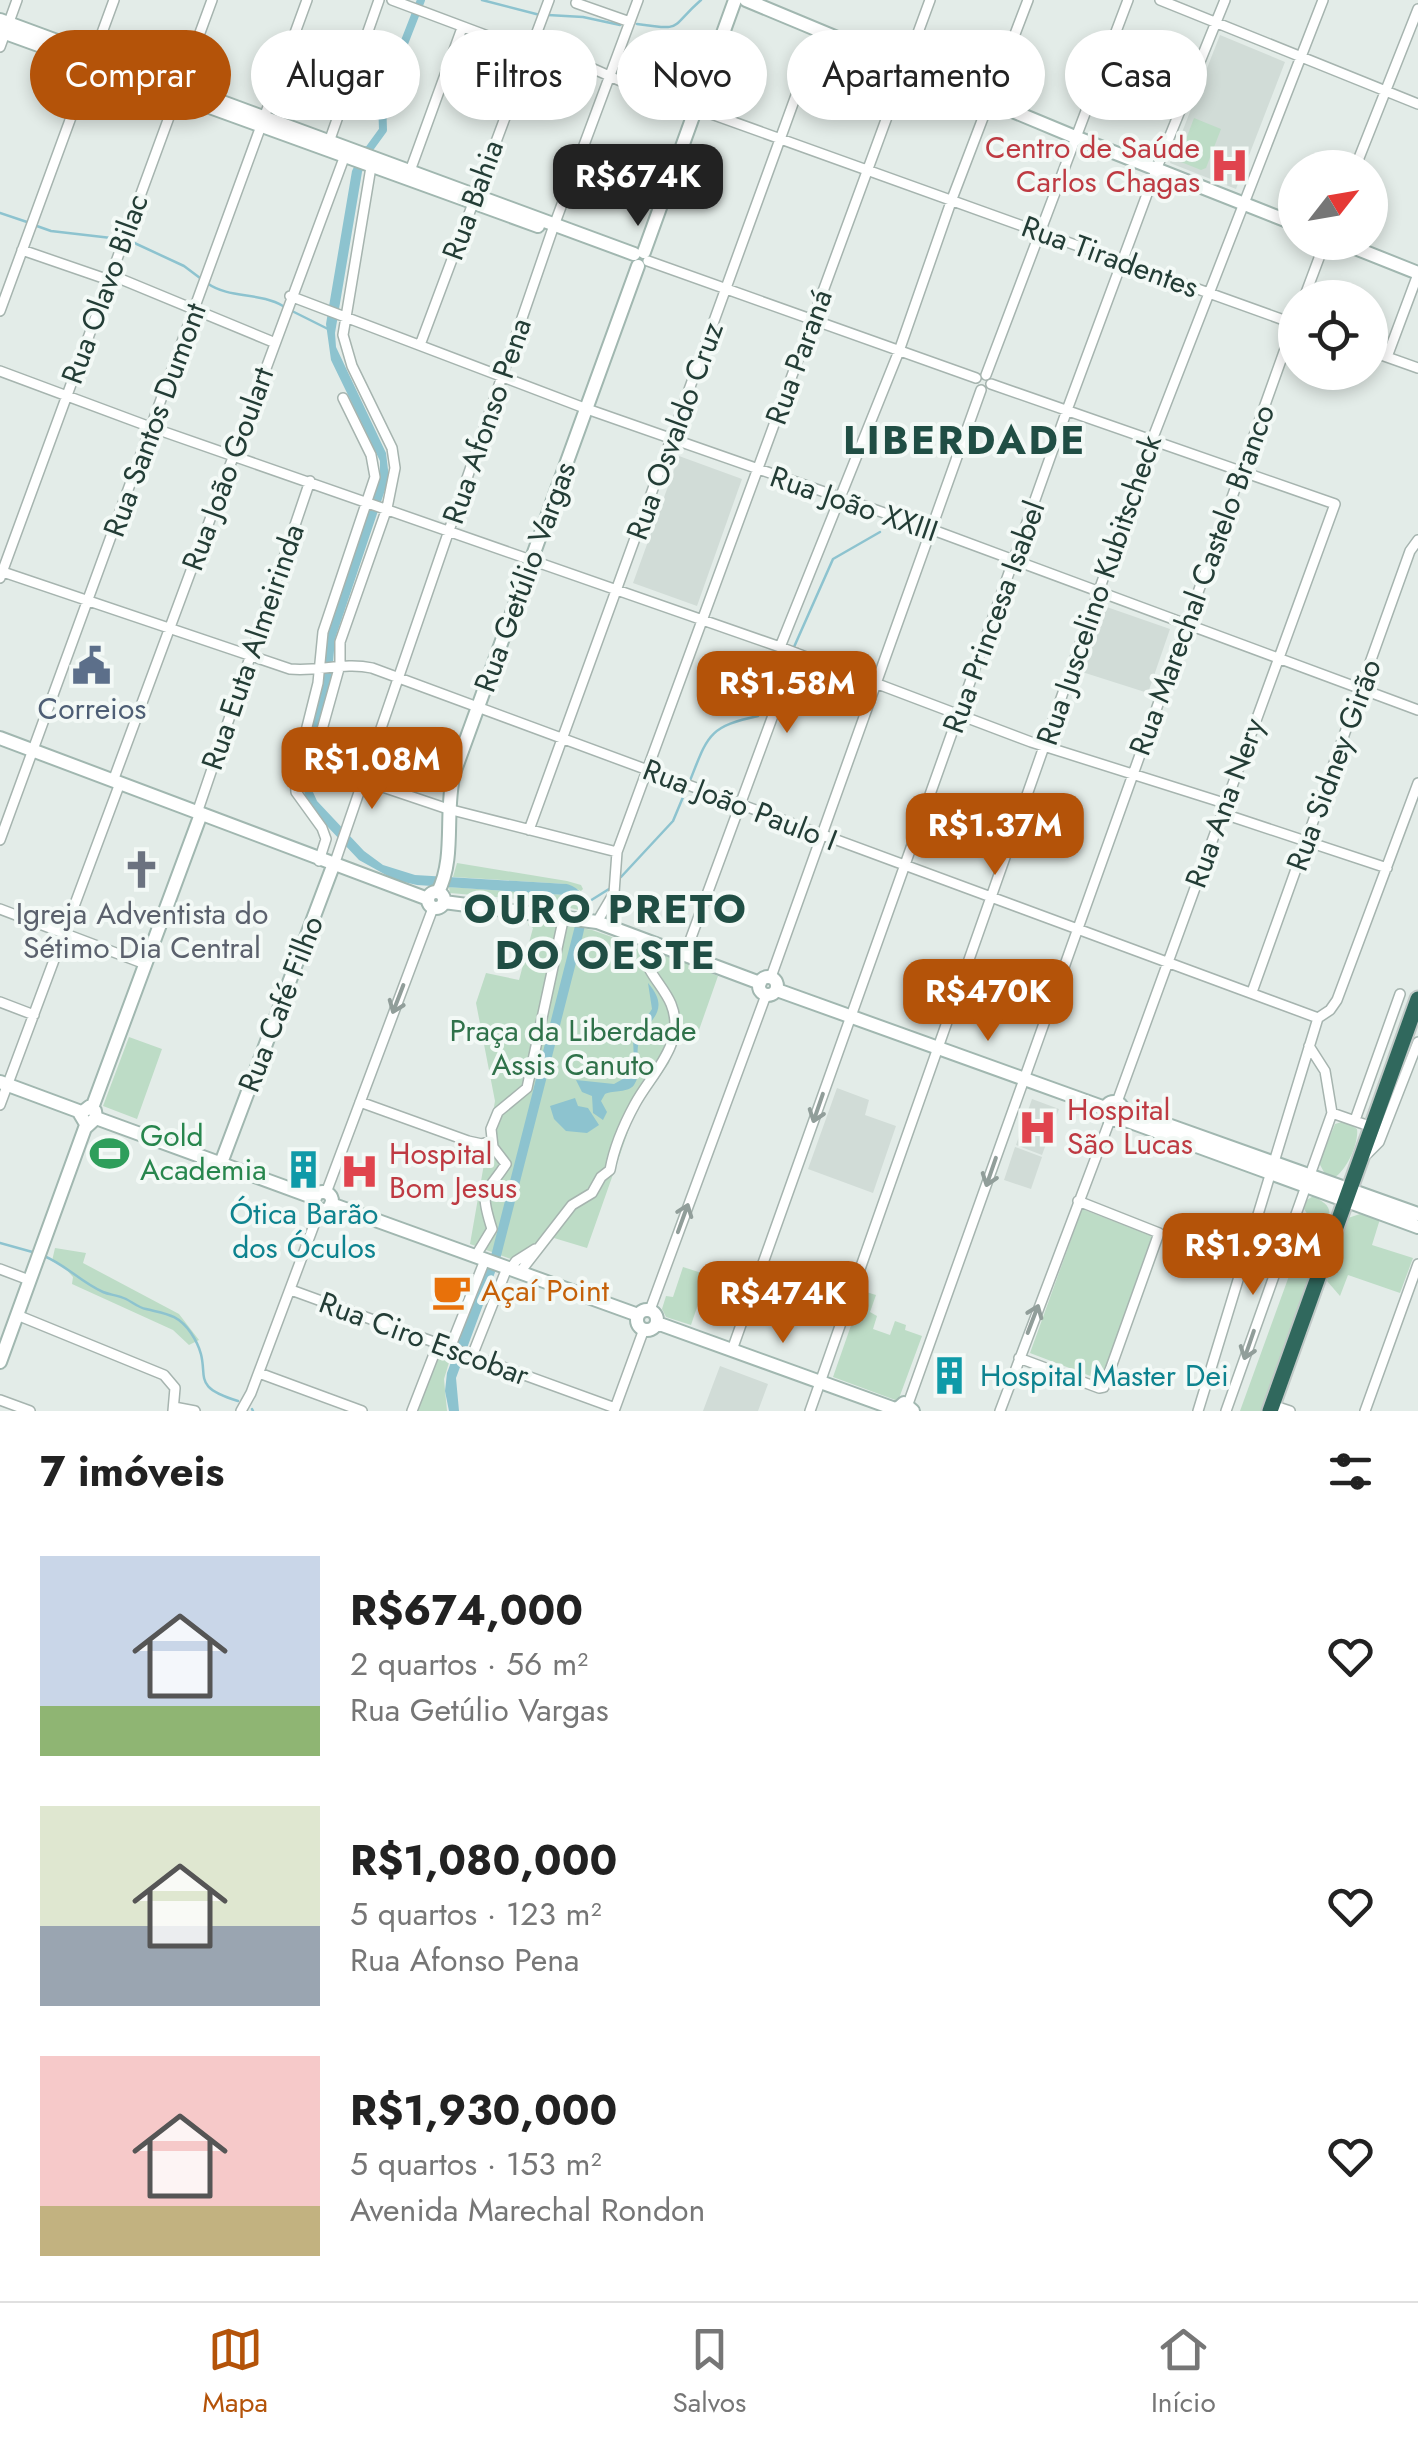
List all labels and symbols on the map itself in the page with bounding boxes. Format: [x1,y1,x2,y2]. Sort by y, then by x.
place label: Centro de Saúde Carlos Chagas [985,126,1200,203]
street label: Rua Bahia [431,134,514,266]
pin: R$674K [557,144,719,229]
hospital icon: Centro de Saúde Carlos Chagas [1209,144,1251,186]
north arrow [1278,150,1388,260]
street label: Rua Olavo Bilac [50,188,159,390]
street label: Rua Tiradentes [1016,205,1205,308]
street label: Rua Paraná [754,283,843,430]
street label: Rua Santos Dumont [92,296,217,543]
street label: Rua Afonso Pena [431,312,542,530]
street label: Rua Osvaldo Cruz [615,316,734,546]
street label: Rua João Goulart [171,360,285,577]
street label: Rua Marechal Castelo Branco [1118,398,1285,761]
district label: LIBERDADE [843,411,1087,469]
street label: Rua Juscelino Kubitscheck [1025,428,1172,751]
street label: Rua João XXIII [765,455,944,552]
street label: Rua Getúlio Vargas [463,456,586,698]
street label: Rua Princesa Isabel [932,495,1056,739]
street label: Rua Euta Almeirinda [190,518,315,776]
public building icon: Correios [71,644,113,686]
pin: R$1.58M [695,651,879,736]
street label: Rua Sidney Girão [1275,653,1392,877]
place label: Correios [38,687,146,730]
street label: Rua Ana Nery [1174,711,1275,894]
pin: R$1.08M [280,727,464,812]
street label: Rua João Paulo I [637,748,844,861]
pin: R$1.37M [903,793,1087,878]
church icon: Igreja Adventista do Sétimo Dia Central [121,849,163,891]
district label: OURO PRETO DO OESTE [464,880,748,984]
place label: Igreja Adventista do Sétimo Dia Central [16,892,268,969]
street label: Rua Café Filho [227,909,334,1098]
pin: R$470K [907,959,1069,1044]
one-way arrow [388,984,406,1014]
park label: Praça da Liberdade Assis Canuto [449,1009,697,1086]
place label: Hospital São Lucas [1067,1088,1193,1165]
one-way arrow [808,1092,826,1123]
hospital icon: Hospital São Lucas [1016,1106,1058,1148]
place label: Gold Academia [140,1114,267,1191]
sports icon: Gold Academia [89,1132,131,1174]
place label: Hospital Bom Jesus [389,1132,517,1209]
building icon: Ótica Barão dos Óculos [283,1149,325,1191]
hospital icon: Hospital Bom Jesus [338,1150,380,1192]
one-way arrow [980,1155,998,1187]
place label: Ótica Barão dos Óculos [230,1192,378,1269]
one-way arrow [675,1204,693,1235]
pin: R$1.93M [1161,1213,1345,1298]
pin: R$474K [702,1261,864,1346]
place label: Açaí Point [481,1269,610,1312]
cafe icon: Açaí Point [430,1270,472,1312]
street label: Rua Ciro Escobar [313,1281,536,1397]
one-way arrow [1026,1305,1044,1335]
one-way arrow [1239,1329,1257,1361]
place label: Hospital Master Dei [980,1354,1229,1397]
building icon: Hospital Master Dei [929,1355,971,1397]

